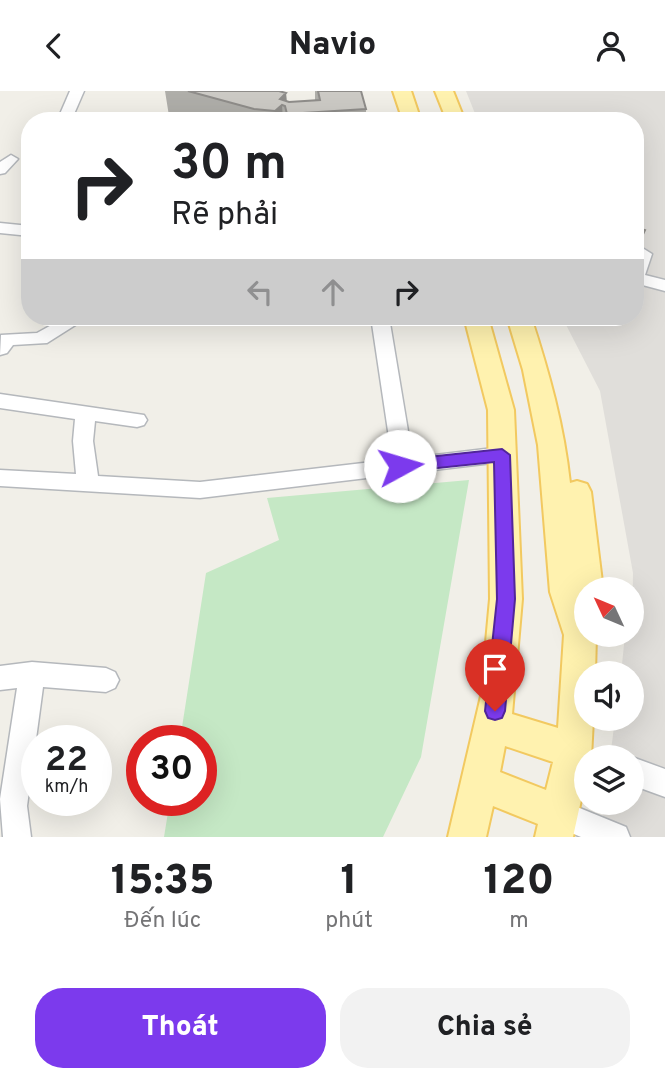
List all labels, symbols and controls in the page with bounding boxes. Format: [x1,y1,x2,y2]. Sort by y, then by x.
text: Navio [289,26,376,66]
icon: back [35,27,73,65]
icon: person [592,27,630,65]
text: 30 m [171,135,287,197]
icon: right [56,140,147,231]
text: Rẽ phải [171,196,278,236]
icon: left [241,273,279,311]
icon: ahead [314,273,352,311]
icon: right [387,273,425,311]
position arrow [363,429,437,503]
north arrow [574,577,644,647]
map controls [574,577,644,815]
pin [465,639,525,711]
icon: arrive [476,650,514,688]
button: sound [574,661,644,731]
speed limit sign: 30 [126,725,217,816]
text: 22 [45,739,88,783]
button: layers [574,745,644,815]
text: km/h [45,776,88,799]
text: 15:35 [111,856,215,909]
text: 1 [340,856,358,909]
text: 120 [484,856,554,909]
text: Đến lúc [124,907,201,936]
text: phút [325,907,373,936]
text: m [509,907,529,936]
button: Thoát [35,988,326,1068]
button: Chia sẻ [340,988,630,1068]

